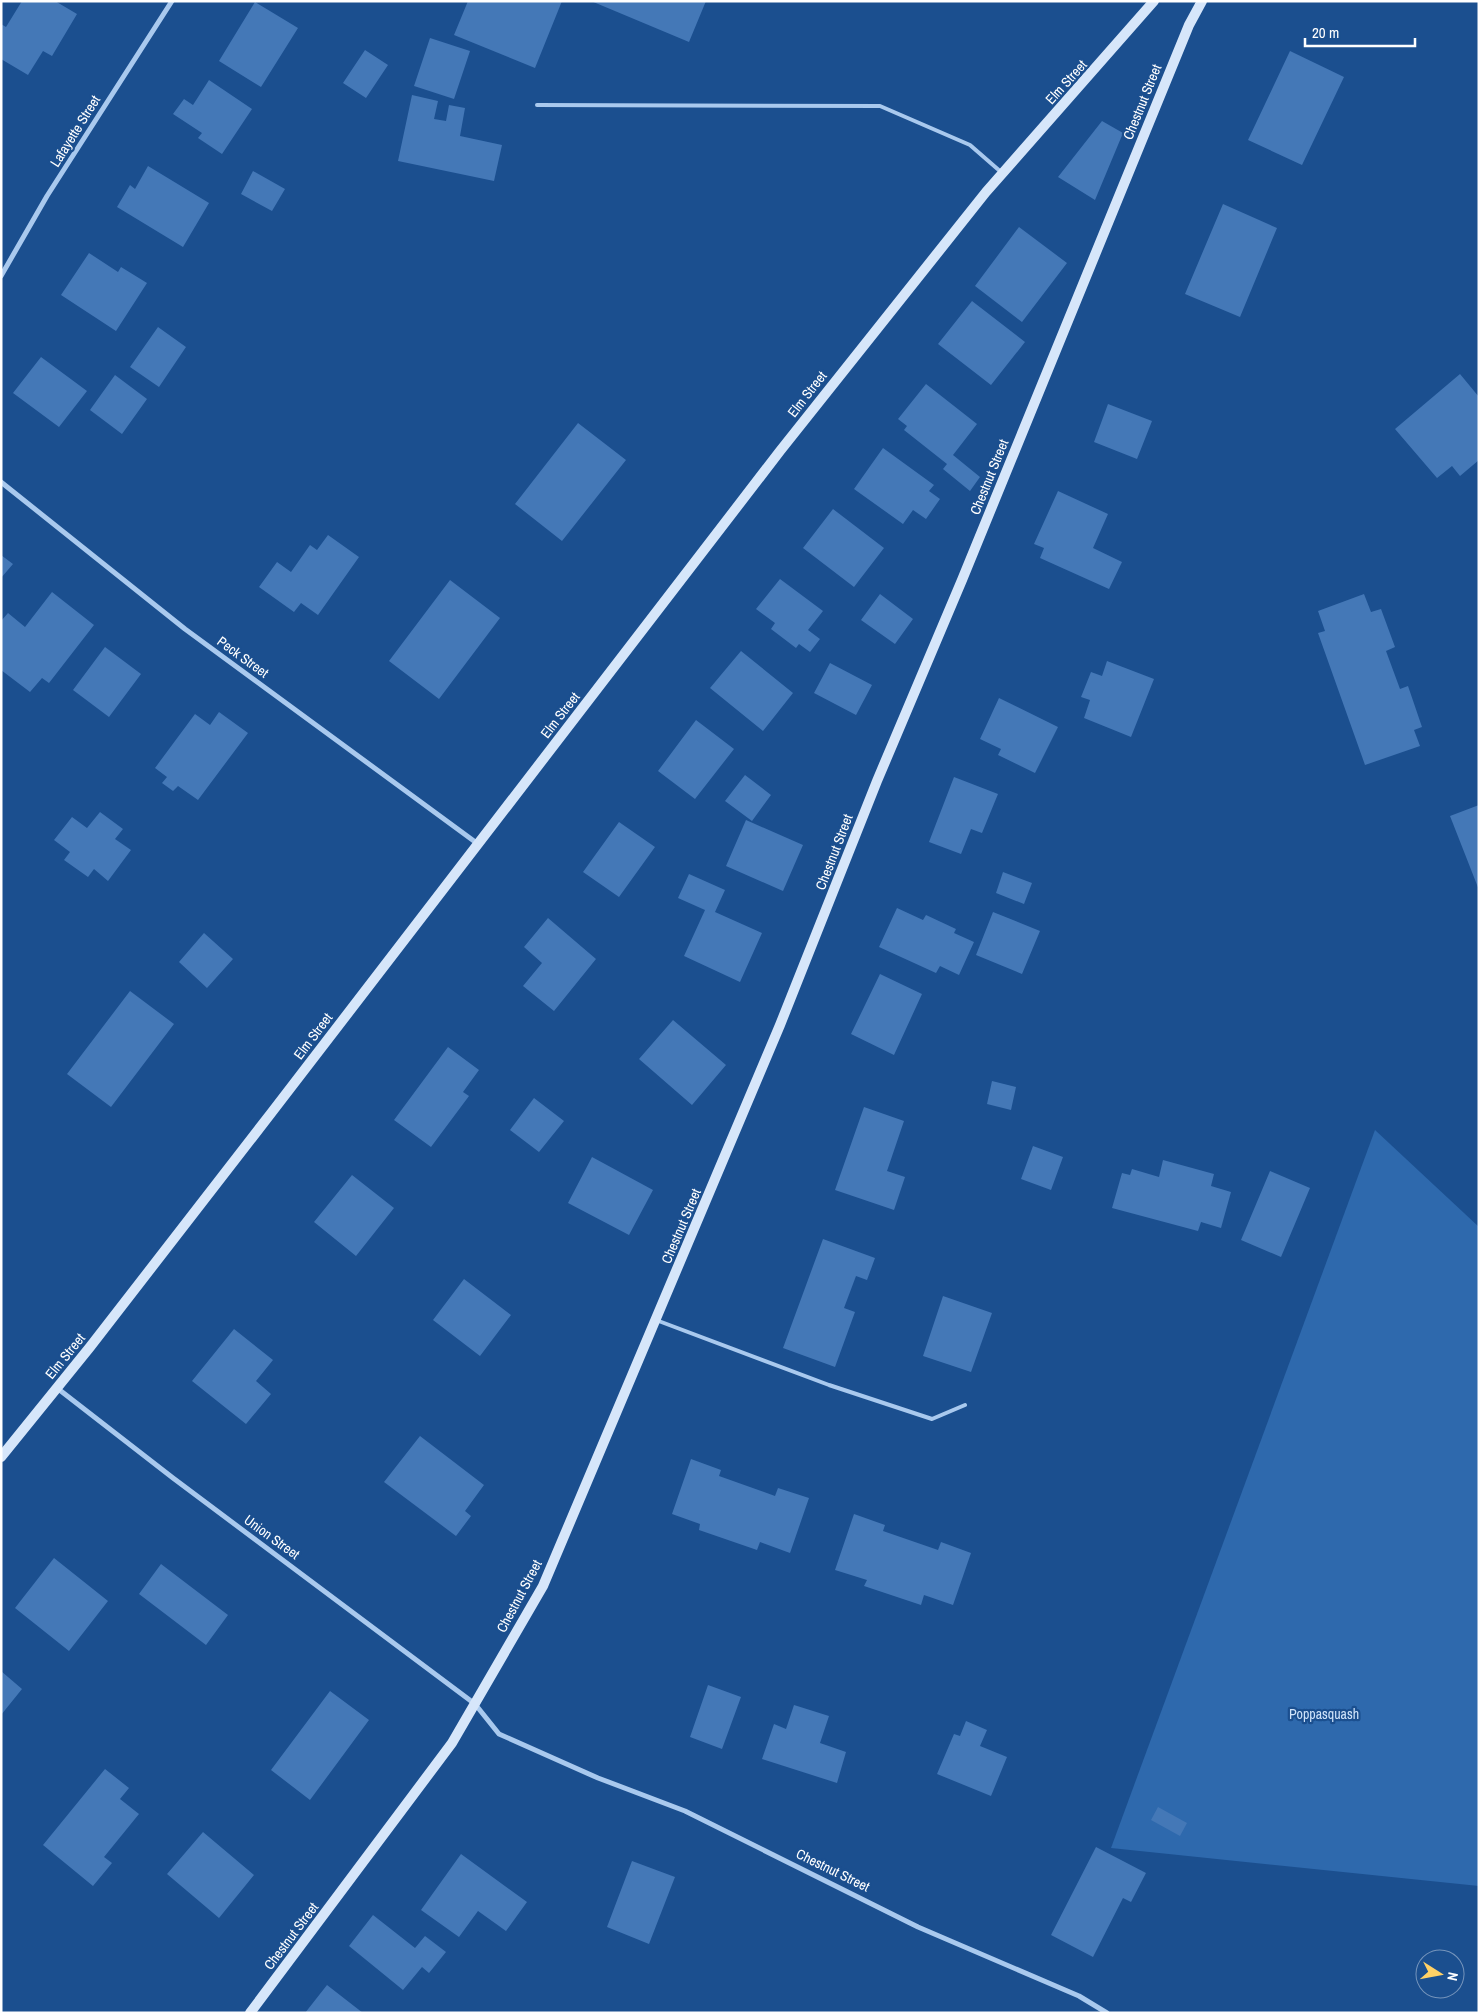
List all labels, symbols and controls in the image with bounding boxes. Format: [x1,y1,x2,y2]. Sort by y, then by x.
scale bar [1305,15,1415,47]
text: 20 m [1312,22,1339,43]
street label: Elm Street [1041,56,1091,108]
street label: Chestnut Street [1119,62,1165,142]
street label: Lafayette Street [46,92,104,170]
street label: Elm Street [783,367,831,421]
street label: Chestnut Street [966,437,1012,517]
street label: Peck Street [214,632,272,682]
street label: Elm Street [536,688,584,742]
street label: Chestnut Street [811,812,857,892]
street label: Elm Street [290,1009,336,1063]
street label: Chestnut Street [657,1186,705,1266]
street label: Elm Street [41,1330,89,1382]
street label: Union Street [241,1511,303,1563]
street label: Chestnut Street [492,1557,546,1635]
park label: Poppasquash [1289,1705,1359,1723]
street label: Chestnut Street [793,1844,873,1896]
street label: Chestnut Street [260,1899,322,1973]
north arrow [1415,1949,1465,1999]
text: N [1443,1971,1462,1982]

